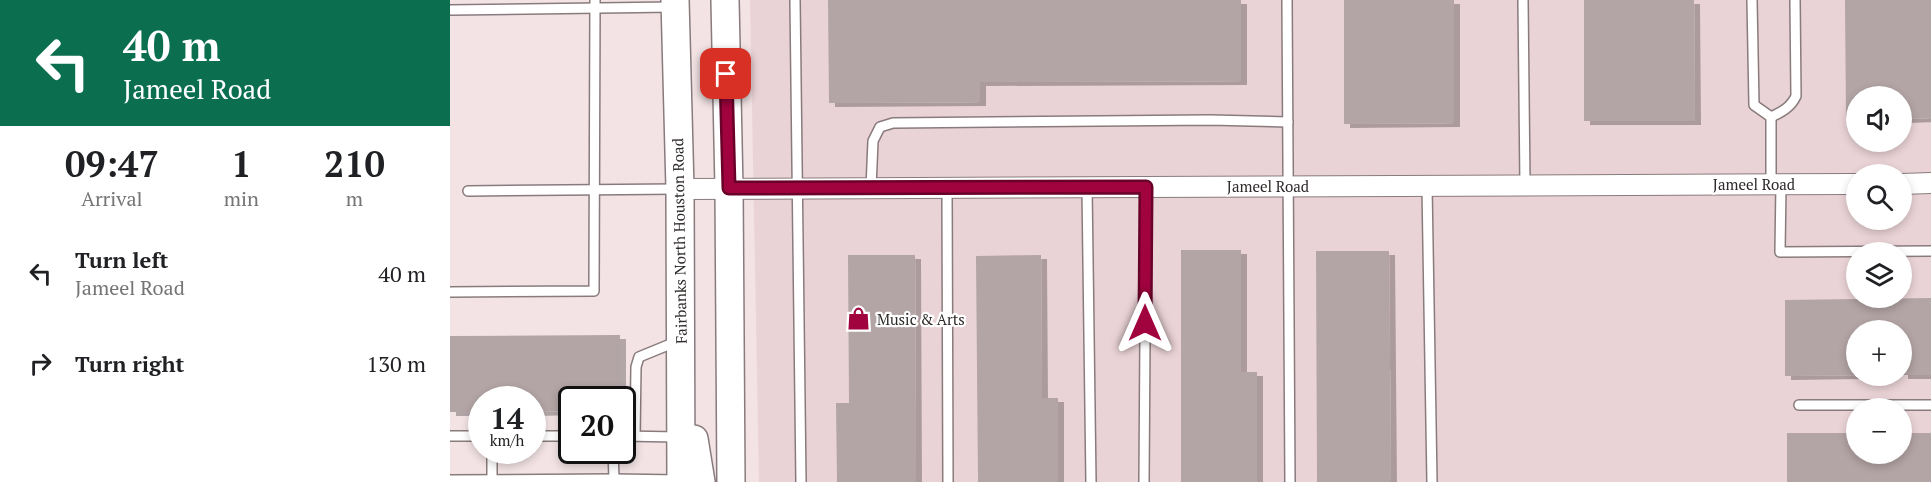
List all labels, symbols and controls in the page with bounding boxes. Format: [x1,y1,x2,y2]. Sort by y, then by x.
text: 40 m [123,17,221,73]
icon: left [24,24,102,102]
pin [700,48,751,99]
icon: arrive [709,57,742,90]
text: Jameel Road [123,71,271,107]
map controls [1846,86,1912,464]
button: sound [1846,86,1912,152]
street label: Fairbanks North Houston Road [667,138,691,344]
text: 09:47 [65,140,159,187]
text: 1 [231,140,252,187]
text: 210 [324,140,385,187]
button: search [1846,164,1912,230]
street label: Jameel Road [1713,174,1795,194]
street label: Jameel Road [1227,176,1309,196]
text: Arrival [81,185,143,212]
text: min [224,185,259,212]
text: m [346,185,363,212]
button: layers [1846,242,1912,308]
text: Turn left [75,245,168,274]
icon: left [24,257,57,290]
text: 40 m [378,259,426,288]
text: Jameel Road [75,274,185,301]
position arrow [1113,291,1177,355]
shop icon: Music & Arts [846,306,872,332]
place label: Music & Arts [877,309,965,329]
button: + [1846,320,1912,386]
icon: right [24,347,57,380]
text: Turn right [75,349,184,378]
text: 130 m [366,349,426,378]
speed limit sign: 20 [558,386,636,464]
text: 14 [490,398,524,438]
button: − [1846,398,1912,464]
text: km/h [490,430,524,450]

